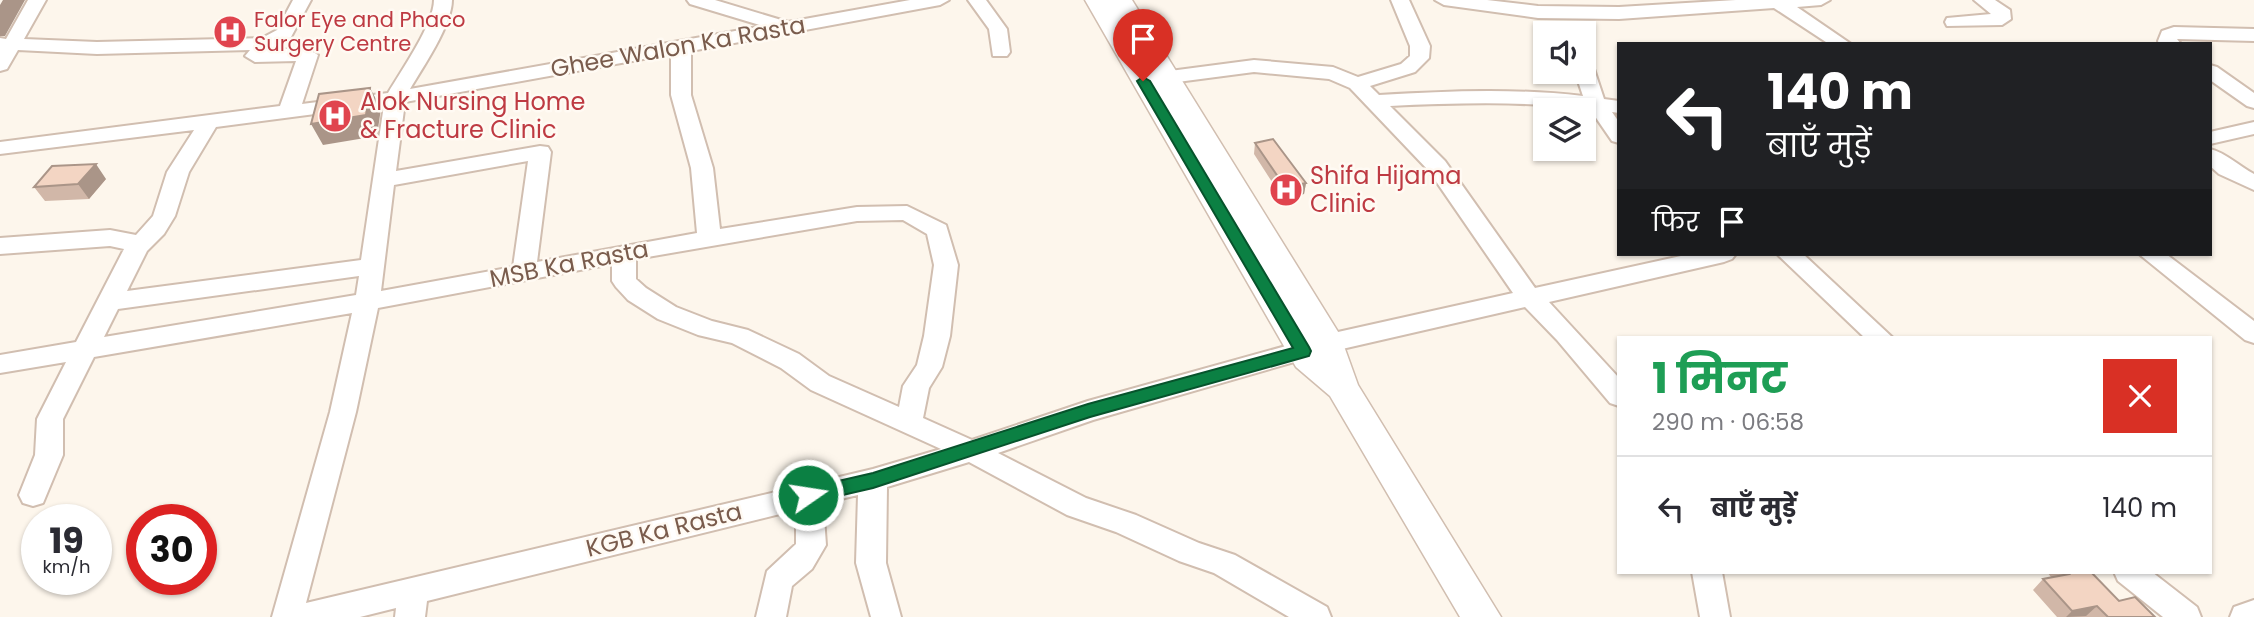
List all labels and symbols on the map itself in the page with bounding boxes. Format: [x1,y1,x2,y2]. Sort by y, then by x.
place label: Falor Eye and Phaco Surgery Centre [254,5,465,58]
street label: Ghee Walon Ka Rasta [548,8,808,85]
pin [1113,9,1173,81]
hospital icon: Falor Eye and Phaco Surgery Centre [211,13,249,51]
place label: Alok Nursing Home & Fracture Clinic [360,85,585,146]
hospital icon: Alok Nursing Home & Fracture Clinic [316,97,354,135]
place label: Shifa Hijama Clinic [1310,159,1462,220]
hospital icon: Shifa Hijama Clinic [1267,171,1305,209]
street label: MSB Ka Rasta [487,232,651,295]
position arrow [771,458,845,532]
street label: KGB Ka Rasta [583,494,745,565]
speed limit sign: 30 [126,504,217,595]

